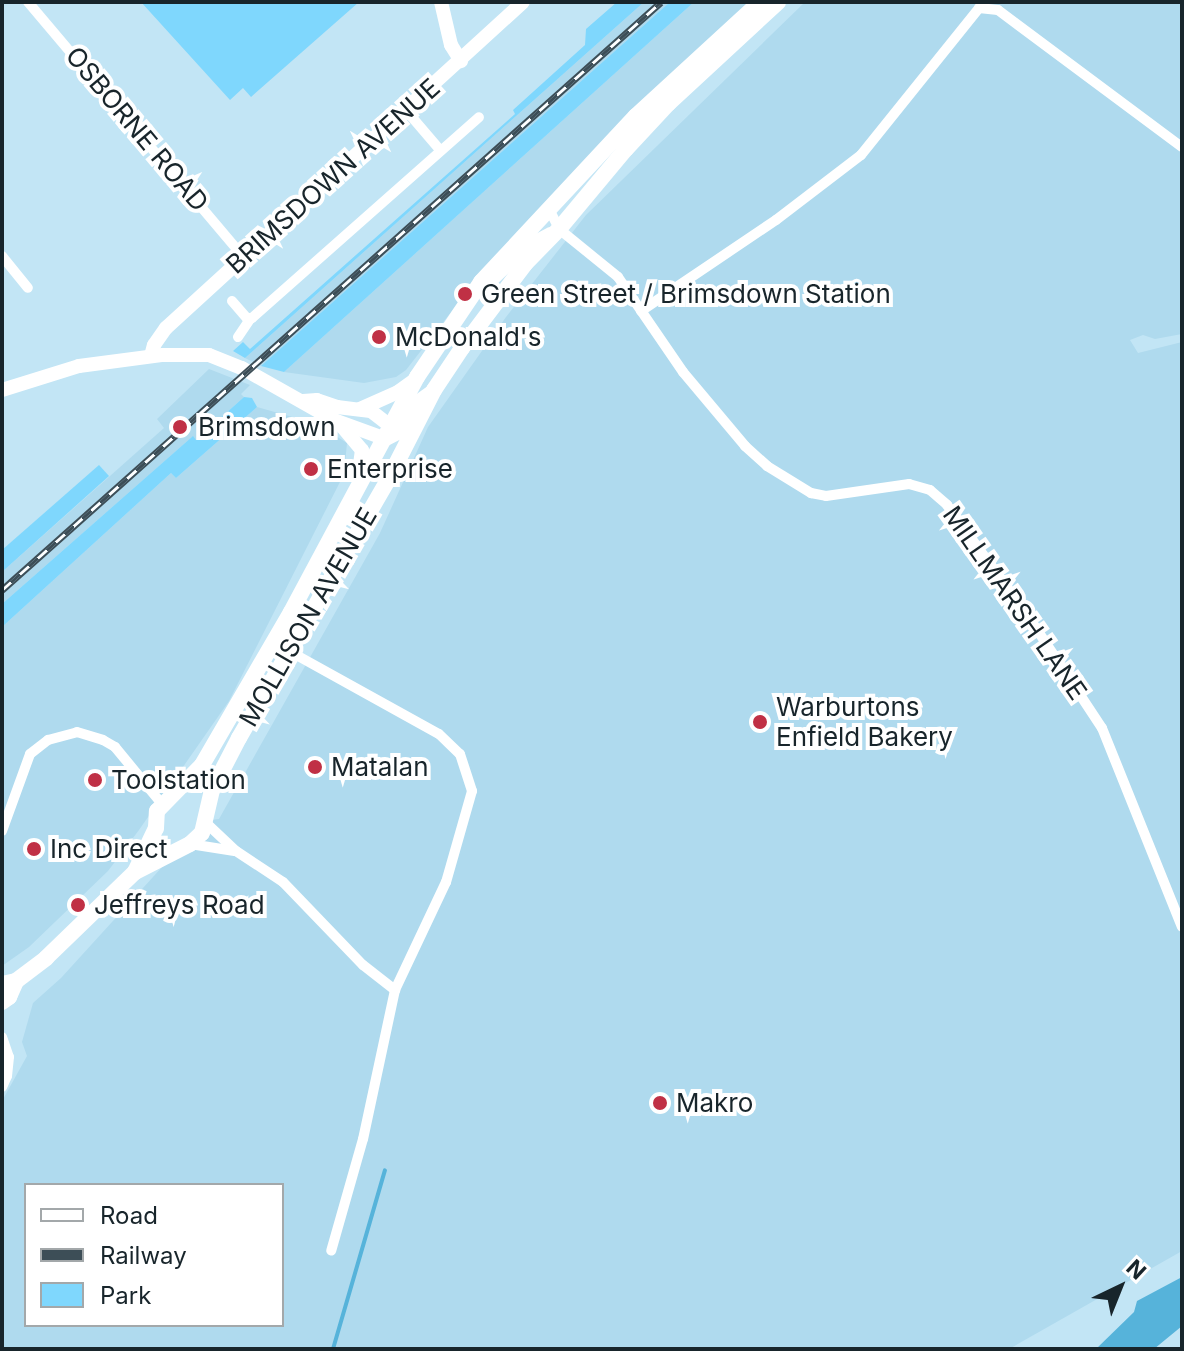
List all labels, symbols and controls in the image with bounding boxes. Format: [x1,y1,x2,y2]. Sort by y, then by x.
street label: OSBORNE ROAD [59,40,215,218]
street label: BRIMSDOWN AVENUE [220,72,446,280]
place label: Green Street / Brimsdown Station [481,278,891,310]
marker: Green Street / Brimsdown Station [456,285,474,303]
place label: McDonald's [395,321,541,353]
marker: McDonald's [370,328,388,346]
place label: Brimsdown [198,411,336,443]
marker: Brimsdown [169,416,191,438]
place label: Enterprise [327,453,453,485]
marker: Enterprise [302,460,320,478]
street label: MILLMARSH LANE [936,500,1094,706]
street label: MOLLISON AVENUE [233,502,383,732]
place label: Warburtons Enfield Bakery [776,691,953,752]
marker: Warburtons Enfield Bakery [751,713,769,731]
place label: Matalan [331,751,429,783]
marker: Matalan [306,758,324,776]
place label: Toolstation [111,764,246,796]
marker: Toolstation [86,771,104,789]
place label: Inc Direct [50,833,167,865]
marker: Inc Direct [25,840,43,858]
place label: Jeffreys Road [94,889,265,921]
marker: Jeffreys Road [69,896,87,914]
place label: Makro [676,1087,753,1119]
marker: Makro [651,1094,669,1112]
legend [24,1183,284,1327]
text: Road [100,1201,158,1230]
text: Railway [100,1241,187,1270]
north arrow [1080,1247,1160,1327]
text: N [1121,1254,1151,1285]
text: Park [100,1281,151,1310]

